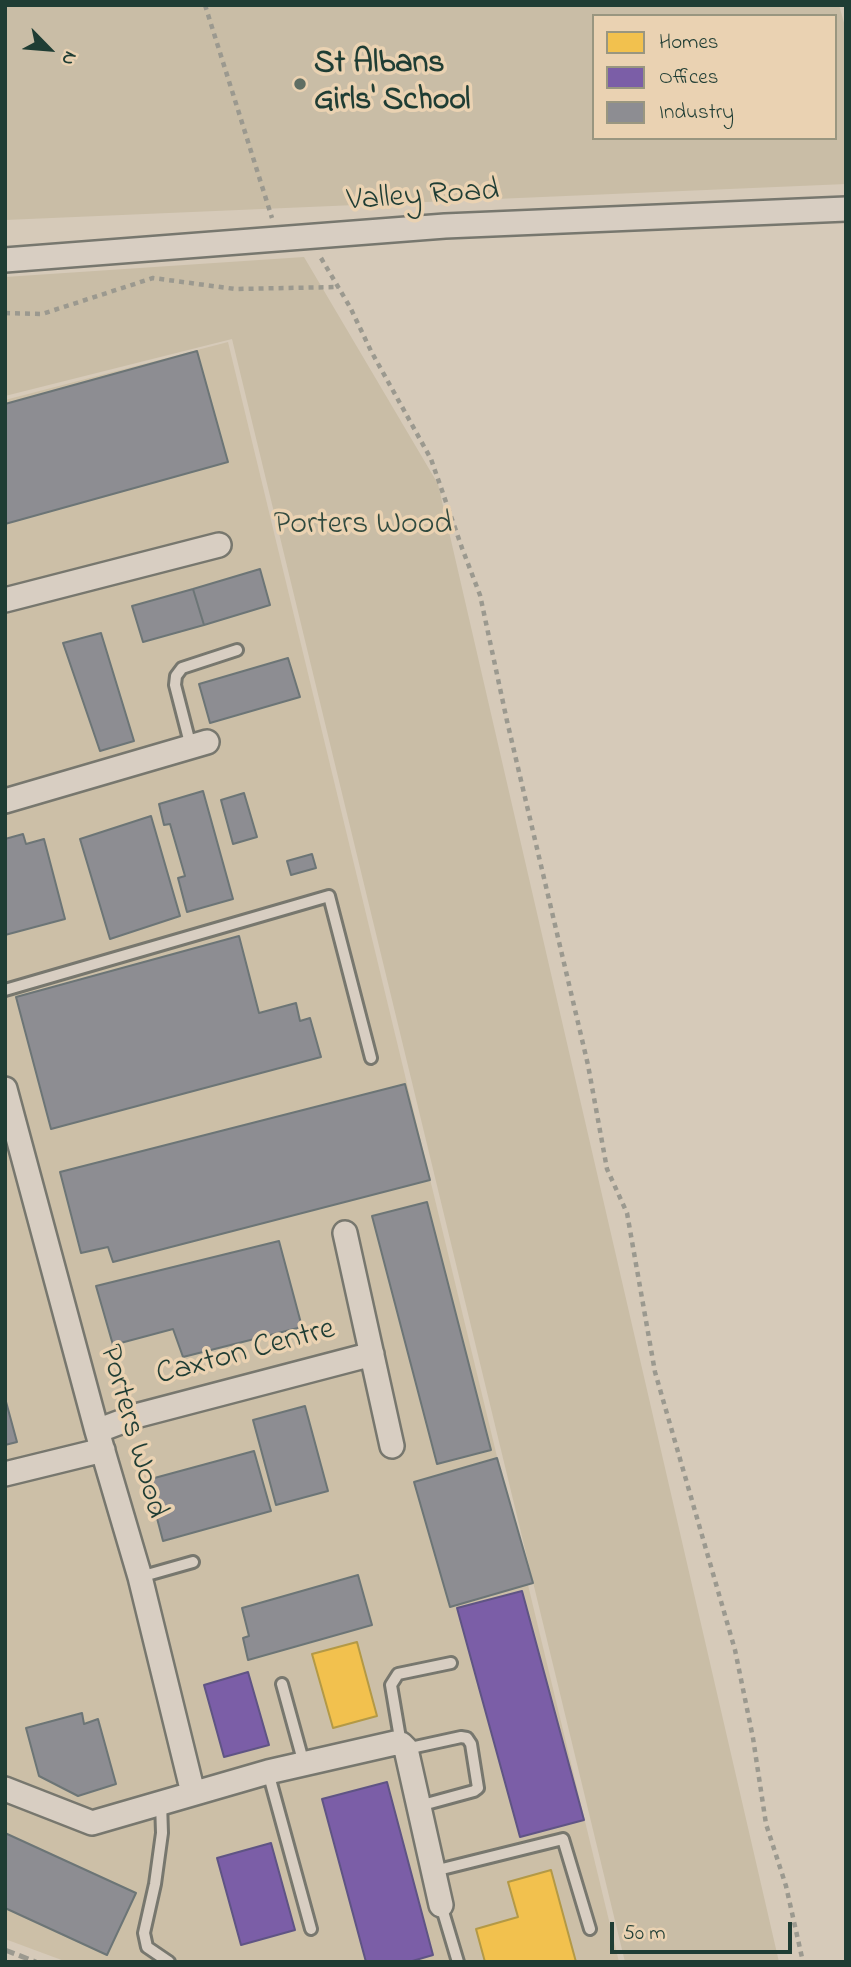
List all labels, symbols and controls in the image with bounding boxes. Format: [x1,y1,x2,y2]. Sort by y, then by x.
north arrow [14,14,84,84]
legend [592,14,837,140]
text: Homes [659,28,719,58]
text: N [54,47,83,70]
place label: St Albans Girls' School [314,47,470,122]
text: Offices [659,63,718,93]
marker: St Albans Girls' School [292,76,308,92]
text: Industry [659,98,734,128]
street label: Valley Road [345,174,501,222]
park label: Porters Wood [274,508,452,546]
street label: Caxton Centre [153,1312,339,1396]
street label: Porters Wood [88,1341,174,1523]
scale bar [613,1908,795,1952]
text: 50 m [623,1919,666,1949]

